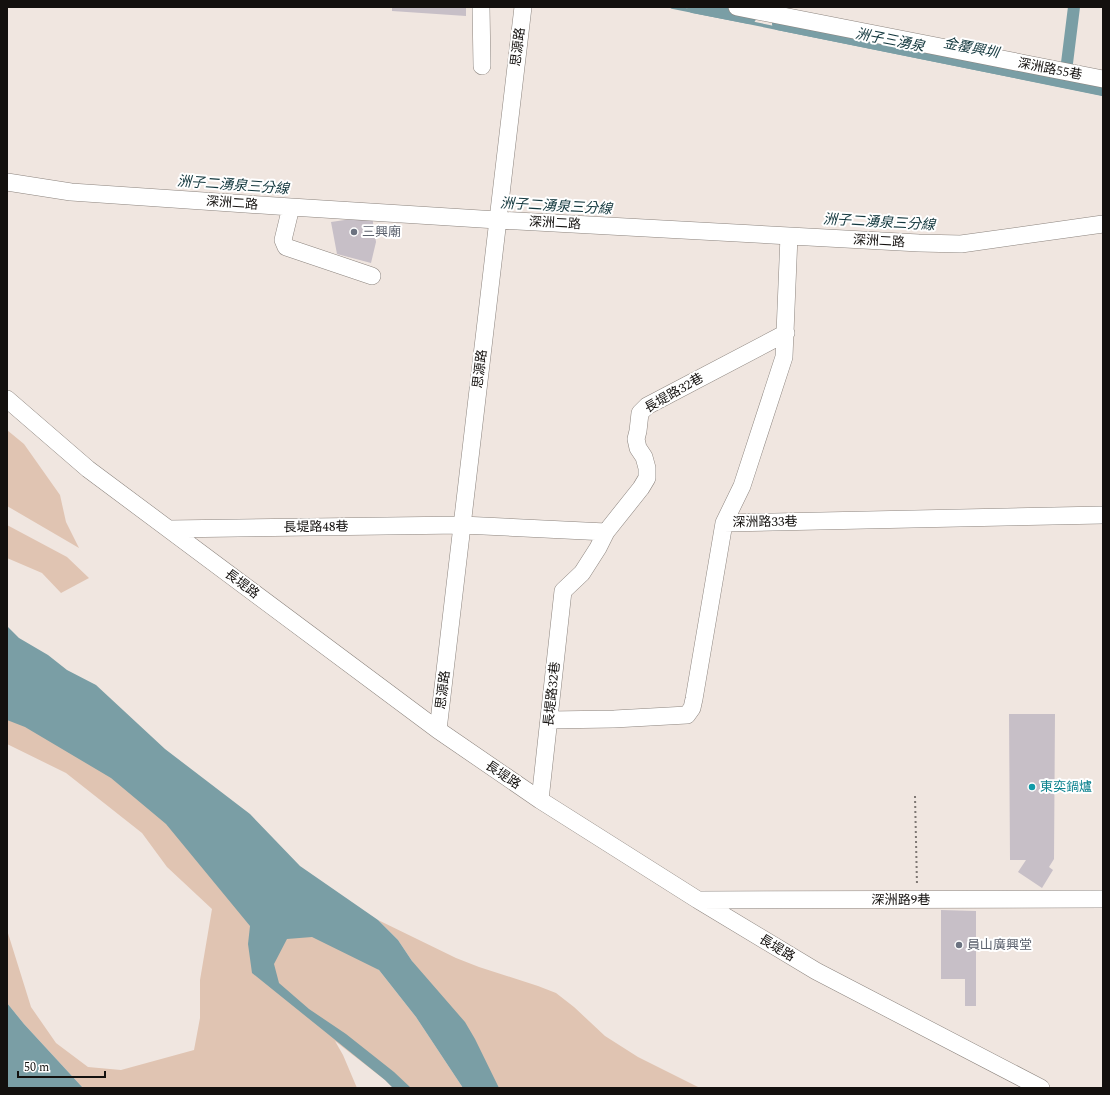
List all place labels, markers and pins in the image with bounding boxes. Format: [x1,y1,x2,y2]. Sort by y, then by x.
place label: 三興廟 [362,222,401,242]
marker: 三興廟 [349,227,359,237]
place label: 東奕鍋爐 [1040,777,1092,797]
marker: 東奕鍋爐 [1027,782,1037,792]
place label: 員山廣興堂 [967,935,1032,955]
marker: 員山廣興堂 [954,940,964,950]

